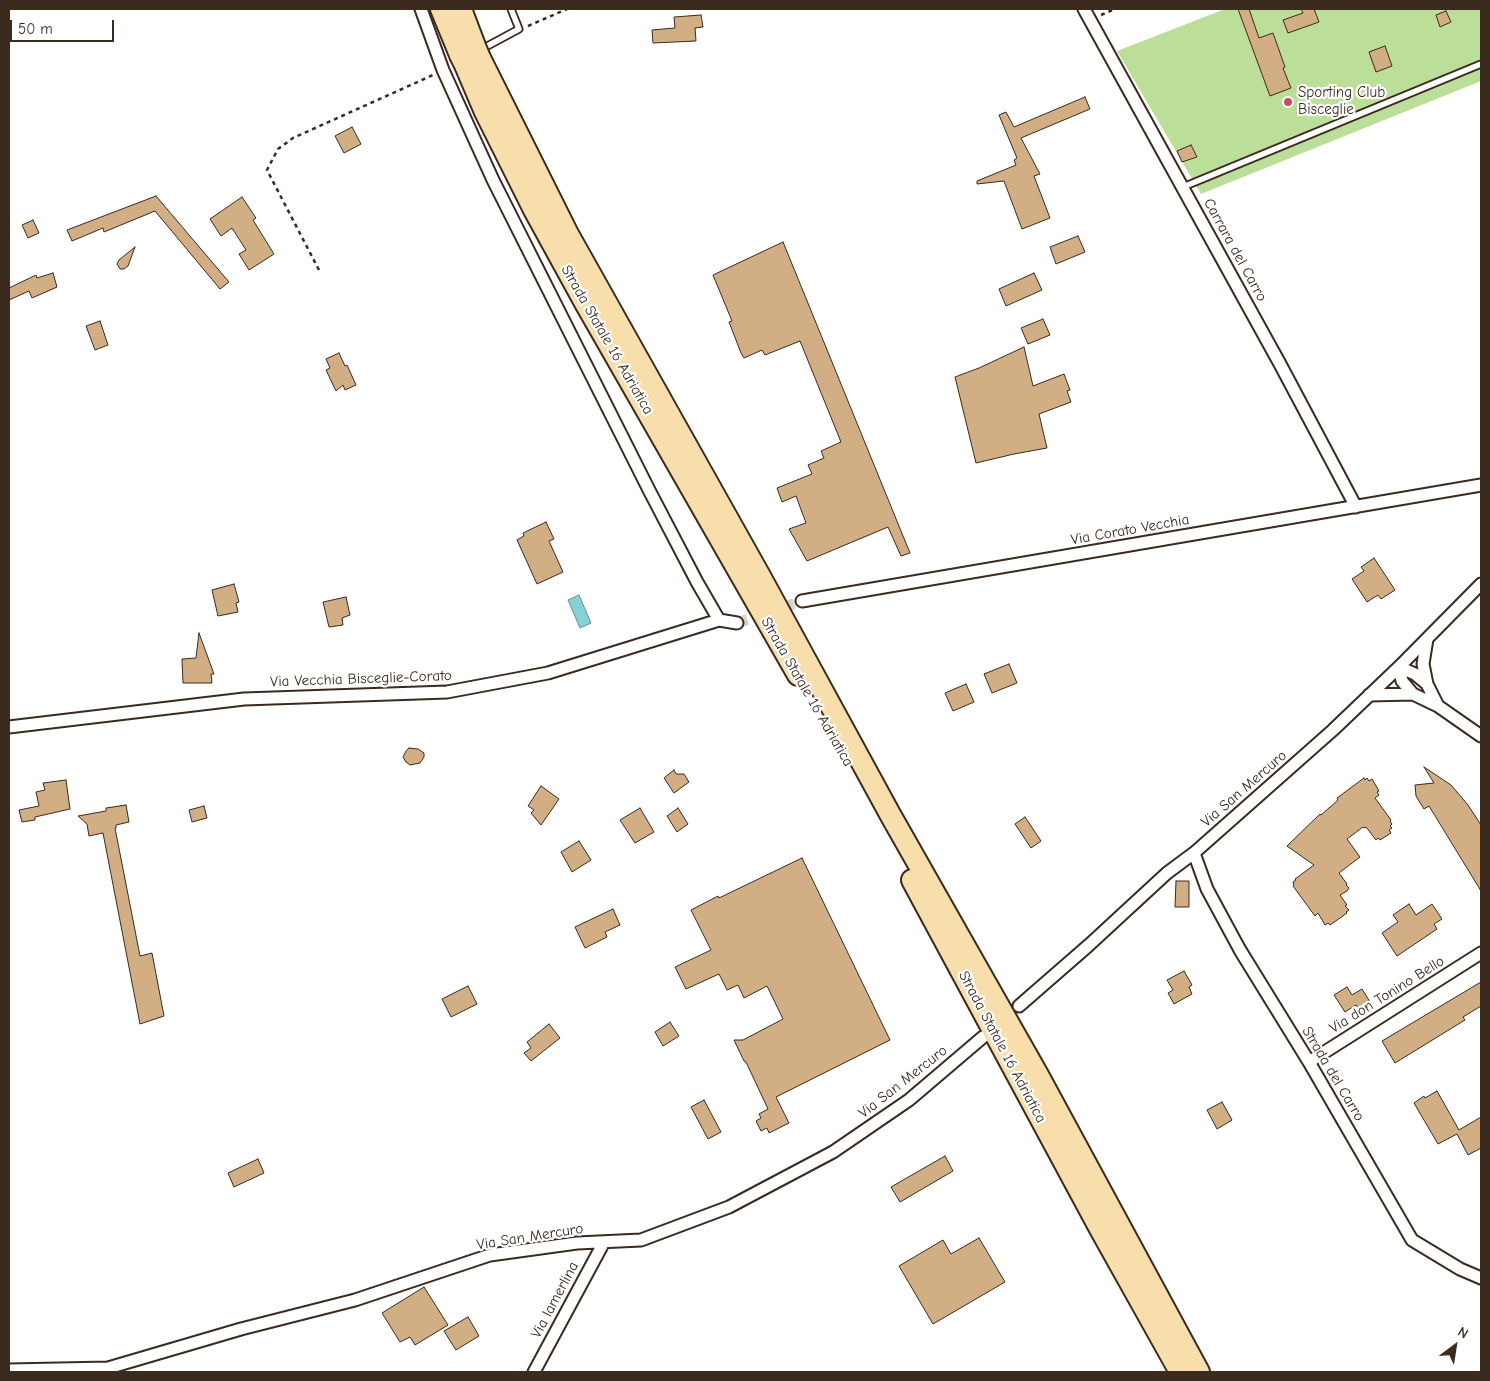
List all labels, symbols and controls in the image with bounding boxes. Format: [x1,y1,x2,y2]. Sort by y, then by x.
scale bar [12,10,116,42]
text: 50 m [18,20,53,38]
place label: Sporting Club Bisceglie [1298,84,1385,119]
marker: Sporting Club Bisceglie [1282,96,1294,108]
street label: Carrara del Carro [1199,195,1271,305]
street label: Strada Statale 16 Adriatica [557,262,657,418]
street label: Via Corato Vecchia [1069,511,1191,549]
street label: Strada Statale 16 Adriatica [757,614,857,770]
street label: Via Vecchia Bisceglie-Corato [270,667,452,691]
street label: Via San Mercuro [1197,747,1291,831]
street label: Via don Tonino Bello [1326,952,1448,1038]
street label: Strada Statale 16 Adriatica [954,968,1050,1126]
street label: Strada del Carro [1298,1024,1368,1124]
street label: Via San Mercuro [855,1042,951,1122]
street label: Via San Mercuro [475,1220,585,1254]
street label: Via lamerlina [527,1259,583,1341]
north arrow [1430,1321,1480,1371]
text: N [1455,1323,1471,1342]

